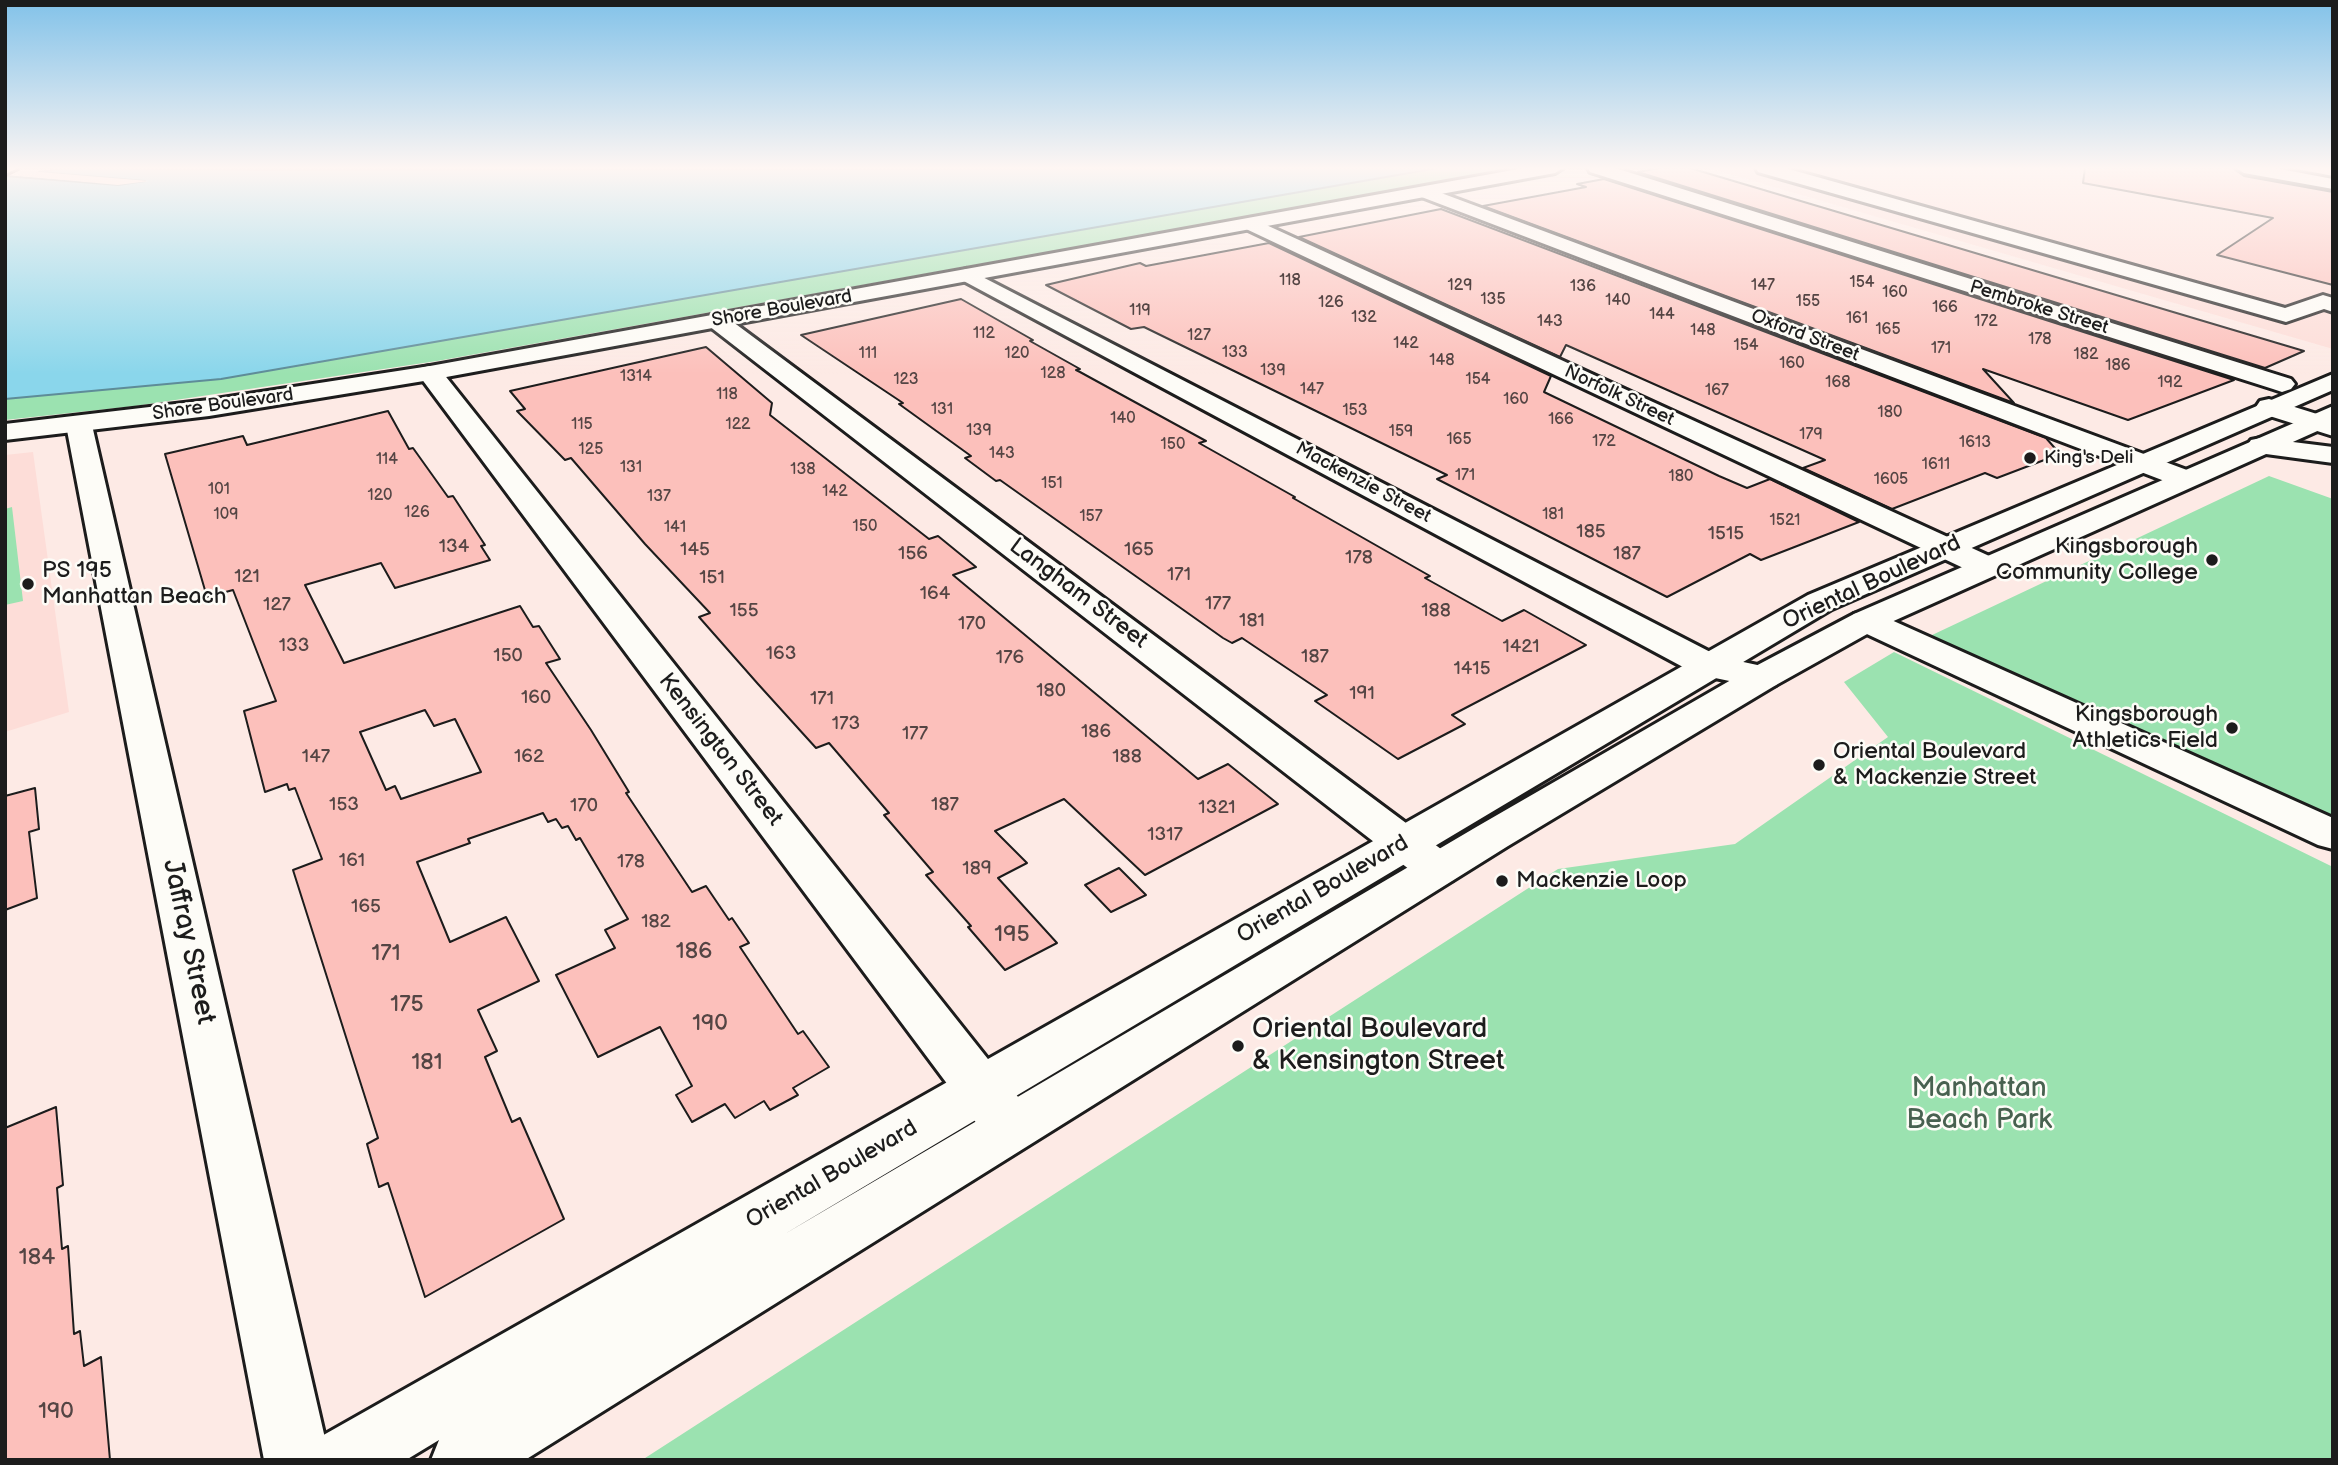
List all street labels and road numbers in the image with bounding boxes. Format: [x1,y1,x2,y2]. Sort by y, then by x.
street label: Pembroke Street [1967,276,2111,340]
street label: Shore Boulevard [710,285,854,333]
street label: Oxford Street [1748,305,1862,367]
street label: Norfolk Street [1560,361,1678,431]
street label: Shore Boulevard [151,384,295,426]
street label: Mackenzie Street [1291,438,1435,528]
street label: Oriental Boulevard [1779,530,1965,636]
street label: Langham Street [1003,533,1153,655]
street label: Kensington Street [652,668,788,832]
street label: Oriental Boulevard [1232,830,1414,950]
street label: Jaffray Street [154,857,222,1027]
street label: Oriental Boulevard [741,1115,923,1235]

